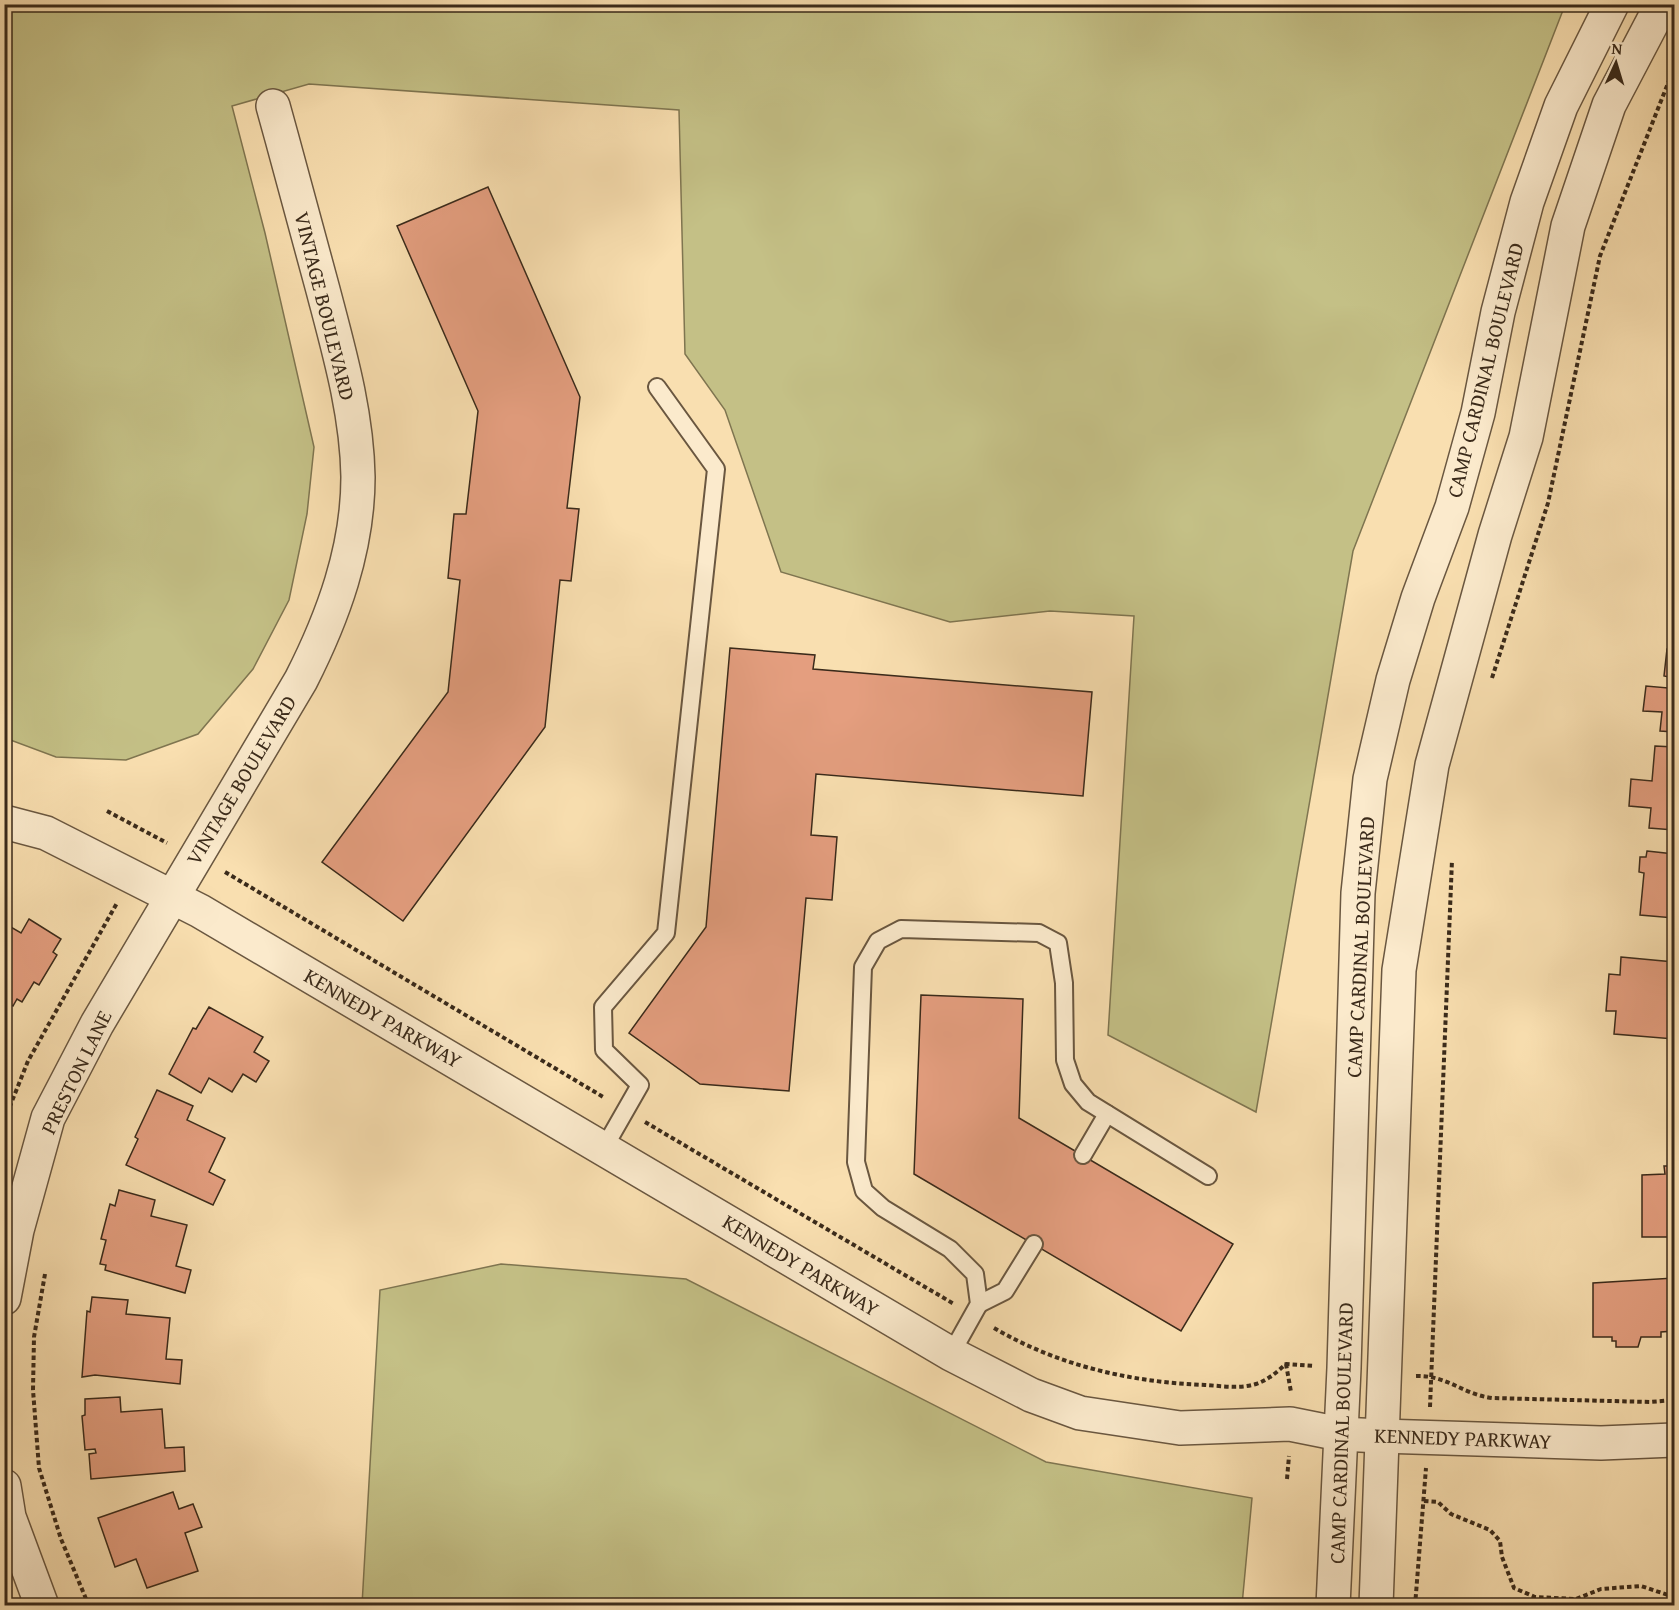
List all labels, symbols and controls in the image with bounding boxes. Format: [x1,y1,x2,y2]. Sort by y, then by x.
north arrow [1586,33,1646,93]
text: N [1611,36,1624,60]
street label: VINTAGE BOULEVARD [287,209,363,403]
street label: CAMP CARDINAL BOULEVARD [1438,239,1532,501]
street label: VINTAGE BOULEVARD [178,689,304,871]
street label: CAMP CARDINAL BOULEVARD [1338,816,1382,1078]
street label: KENNEDY PARKWAY [298,960,468,1076]
street label: PRESTON LANE [33,1004,120,1139]
street label: KENNEDY PARKWAY [717,1206,885,1324]
street label: CAMP CARDINAL BOULEVARD [1321,1302,1361,1564]
street label: KENNEDY PARKWAY [1374,1419,1553,1457]

